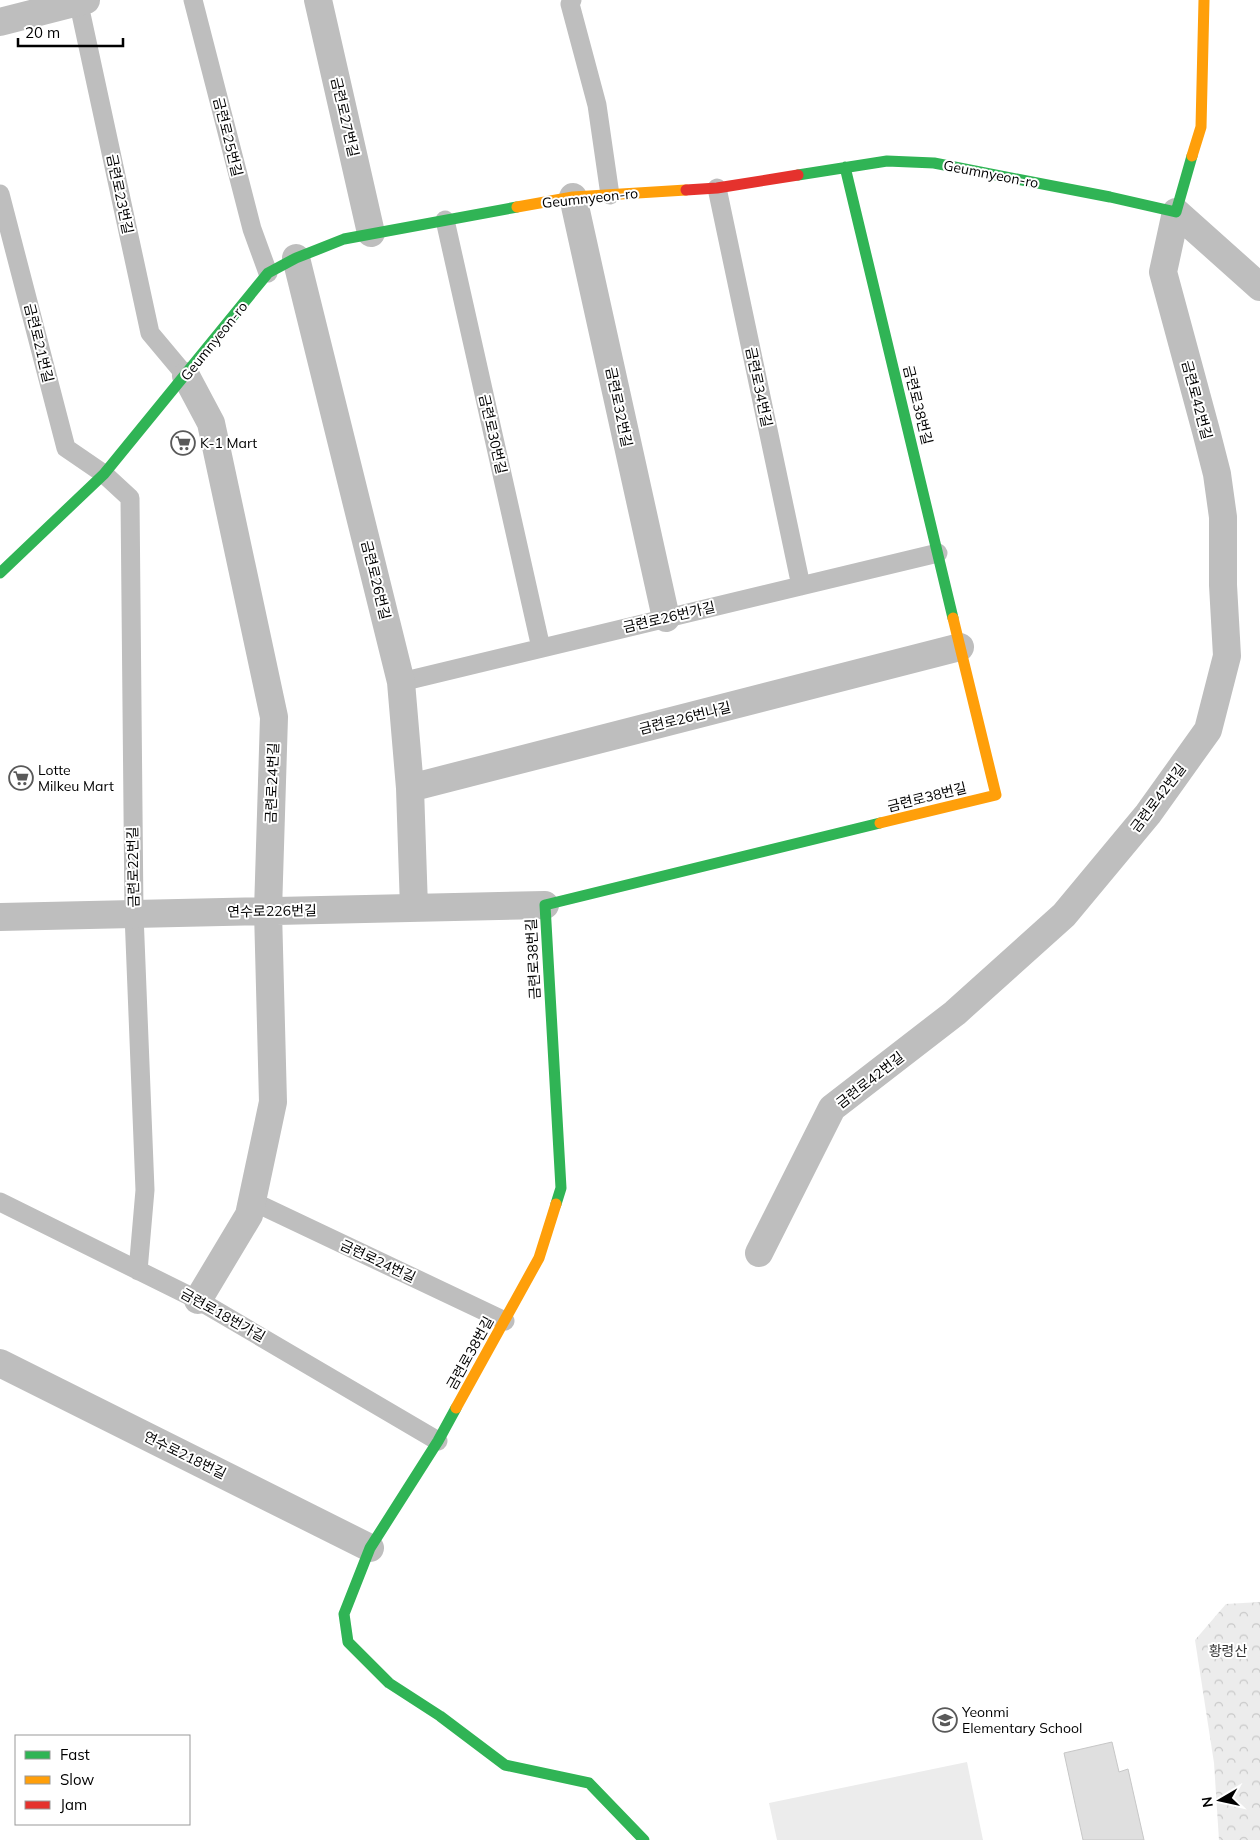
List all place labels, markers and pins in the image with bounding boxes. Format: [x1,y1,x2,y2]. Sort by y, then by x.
supermarket icon: K-1 Mart [170,430,196,456]
place label: K-1 Mart [200,434,257,452]
place label: Lotte Milkeu Mart [38,761,114,795]
supermarket icon: Lotte Milkeu Mart [8,765,34,791]
place label: Yeonmi Elementary School [961,1703,1082,1737]
school or university icon: Yeonmi Elementary School [932,1707,958,1733]

